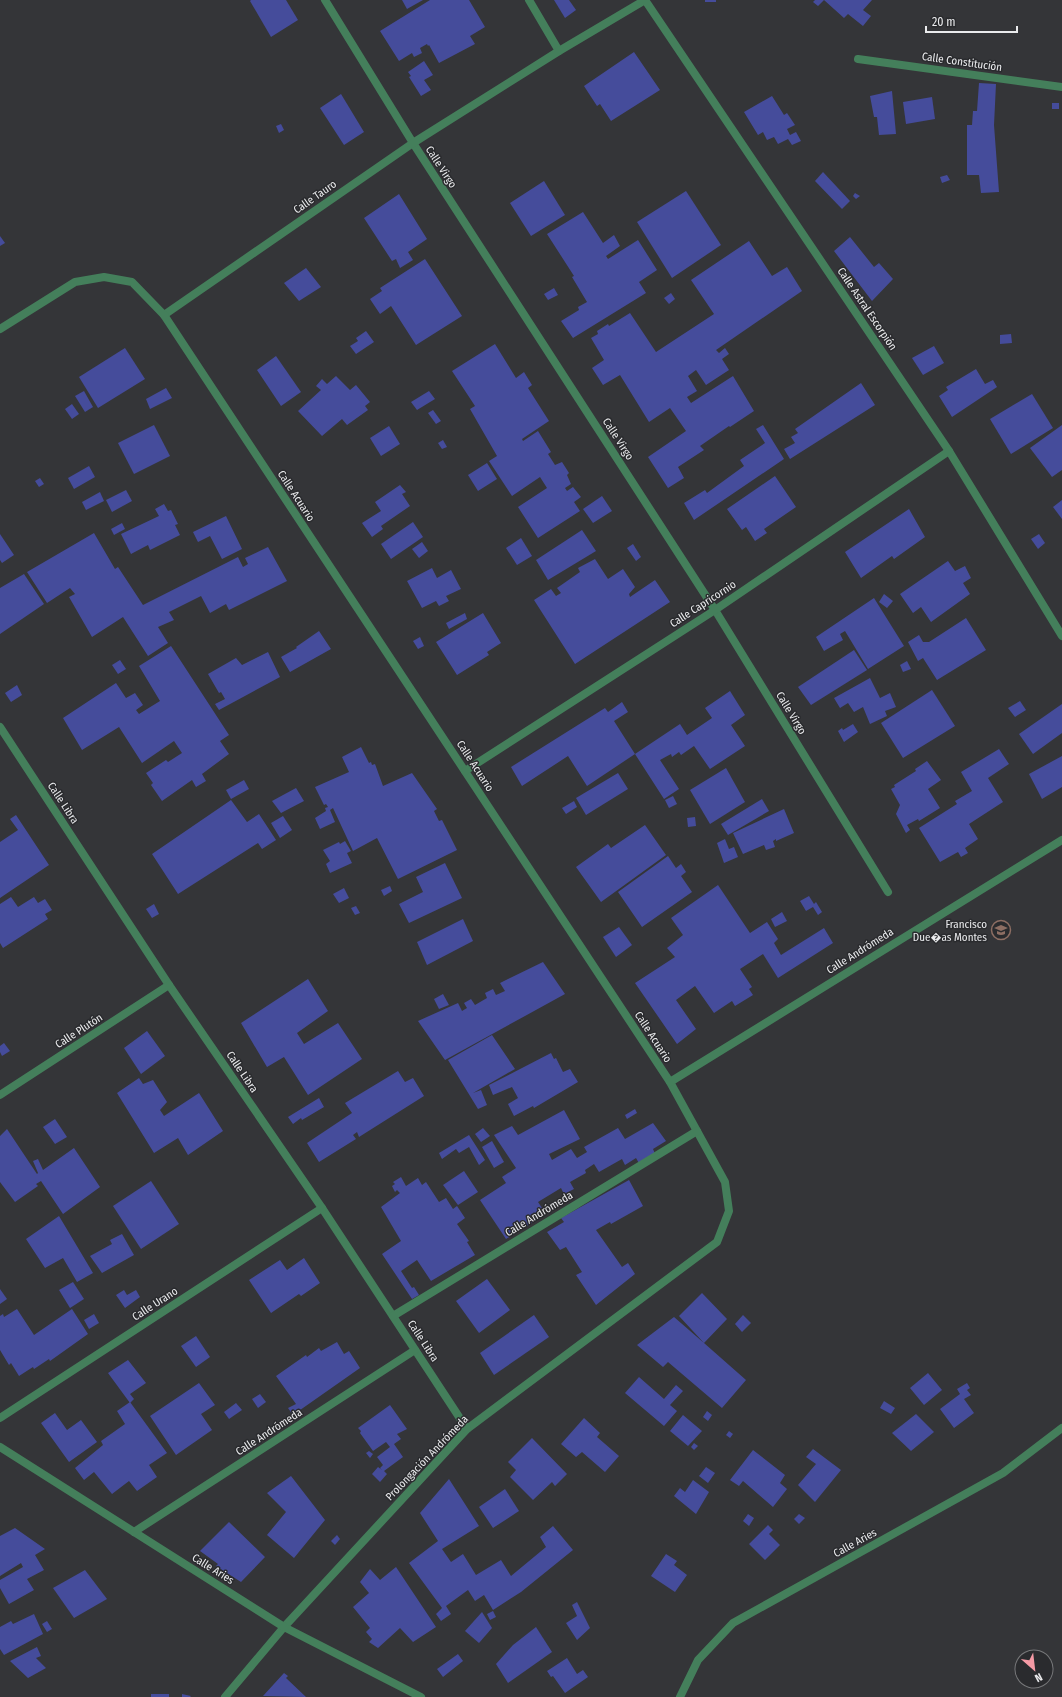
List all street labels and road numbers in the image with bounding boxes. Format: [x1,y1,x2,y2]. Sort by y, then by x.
street label: Calle Constitución [921,50,1003,74]
street label: Calle Virgo [423,144,459,191]
street label: Calle Tauro [291,177,339,217]
street label: Calle Astral Escorpión [834,265,900,353]
street label: Calle Virgo [600,416,636,463]
street label: Calle Acuario [275,468,317,524]
street label: Calle Capricornio [667,578,739,630]
street label: Calle Virgo [773,689,809,737]
street label: Calle Acuario [454,738,496,794]
street label: Calle Libra [45,780,81,826]
street label: Calle Andrómeda [824,925,896,977]
street label: Calle Acuario [632,1009,674,1065]
street label: Calle Plutón [53,1011,105,1051]
street label: Calle Libra [223,1049,261,1095]
street label: Calle Andrómeda [503,1189,575,1239]
street label: Calle Urano [130,1284,180,1323]
street label: Calle Libra [405,1318,441,1364]
street label: Calle Andrómeda [233,1406,305,1458]
street label: Prolongación Andrómeda [383,1413,471,1503]
street label: Calle Aries [831,1526,879,1560]
street label: Calle Aries [190,1551,237,1587]

